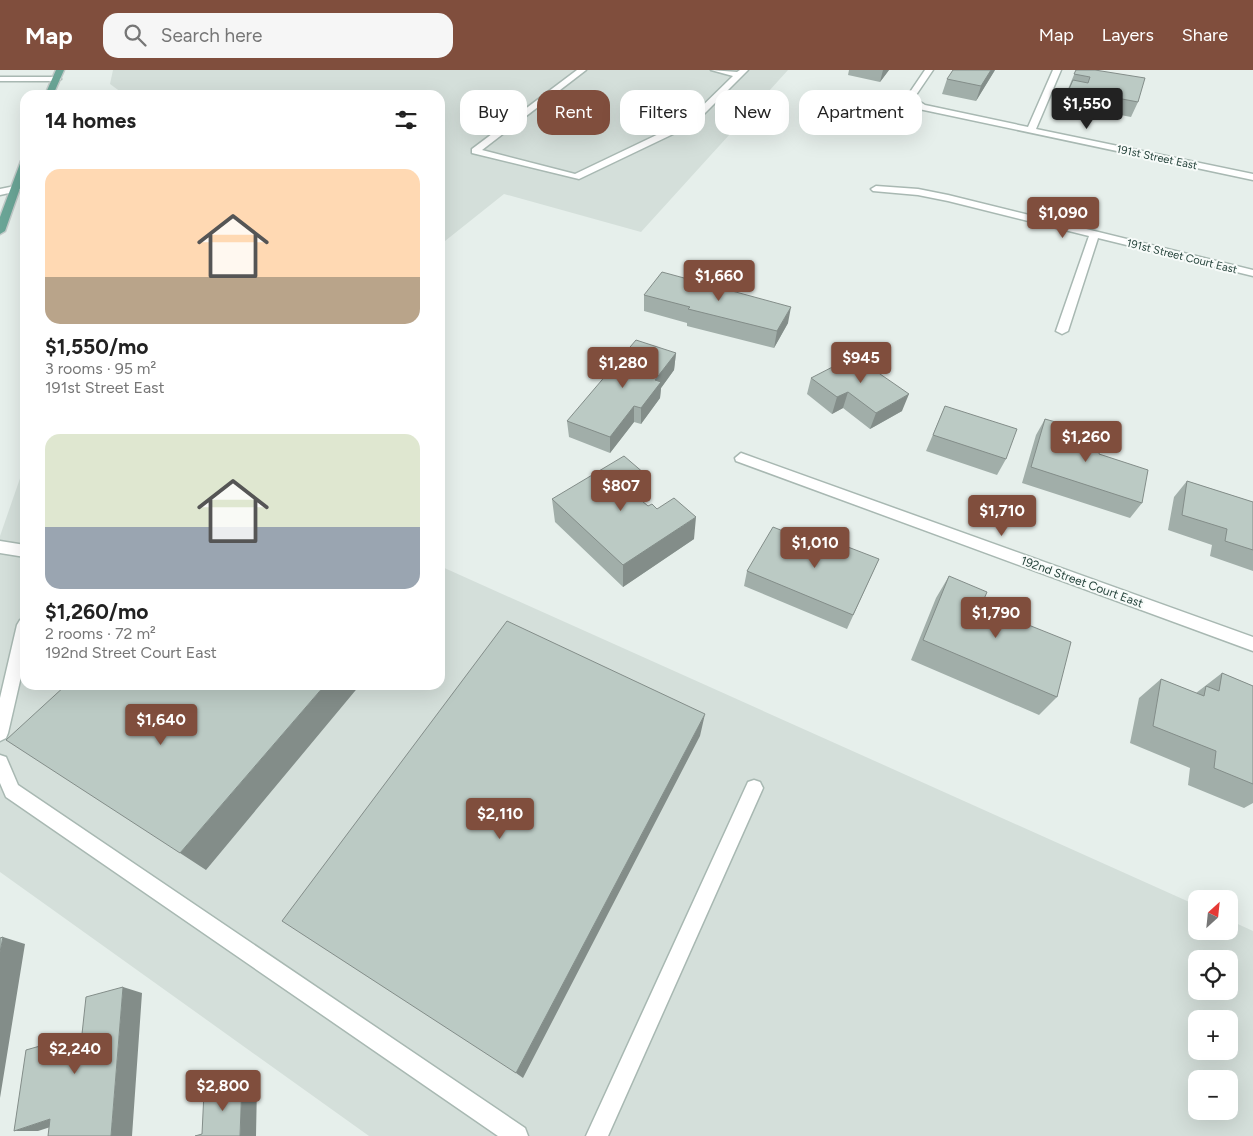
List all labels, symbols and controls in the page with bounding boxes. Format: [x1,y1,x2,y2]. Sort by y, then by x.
search box [103,13,453,58]
text: Map [25,21,73,50]
icon: search [121,21,149,49]
text: Search here [161,24,262,47]
text: Map [1039,24,1074,46]
text: Layers [1102,24,1154,46]
text: Share [1182,24,1228,46]
pin: $1,550 [1046,88,1128,130]
chip: Buy [460,90,527,135]
chip: Rent [537,90,610,135]
chip: Filters [620,90,705,135]
chip: New [715,90,789,135]
chip: Apartment [799,90,922,135]
text: $1,550 [1063,94,1111,113]
icon: filters [392,106,420,134]
text: 14 homes [45,108,136,133]
street label: 191st Street East [1115,143,1198,172]
pin: $1,090 [1022,196,1104,239]
icon: home [188,201,278,291]
text: $1,090 [1038,203,1088,222]
street label: 191st Street Court East [1125,236,1238,276]
pin: $1,660 [678,260,760,302]
text: $1,660 [695,266,743,285]
text: $1,550/mo [45,334,149,359]
pin: $945 [831,342,891,384]
pin: $1,280 [582,346,664,389]
text: $945 [842,348,880,367]
text: $1,280 [598,353,648,372]
text: 3 rooms · 95 m² [45,359,156,378]
text: 191st Street East [45,378,165,397]
pin: $1,260 [1045,420,1127,463]
text: $1,260 [1062,427,1110,446]
icon: home [188,466,278,556]
pin: $807 [591,470,651,512]
text: $807 [602,476,640,495]
pin: $1,710 [961,494,1043,537]
text: $1,710 [979,501,1025,520]
pin: $1,010 [774,526,856,569]
text: $1,010 [791,533,839,552]
street label: 192nd Street Court East [1019,553,1145,611]
pin: $1,790 [955,596,1037,639]
text: $1,260/mo [45,599,148,624]
text: $1,790 [972,603,1020,622]
text: 2 rooms · 72 m² [45,624,156,643]
text: 192nd Street Court East [45,643,217,662]
pin: $1,640 [120,704,202,746]
text: $1,640 [136,710,186,729]
pin: $2,110 [459,798,541,840]
text: $2,110 [477,804,523,823]
north arrow [1188,890,1238,940]
map controls [1188,890,1238,1120]
button: locate [1188,950,1238,1000]
button: + [1188,1010,1238,1060]
pin: $2,240 [34,1032,116,1075]
text: $2,240 [49,1039,101,1058]
pin: $2,800 [182,1070,264,1112]
button: − [1188,1070,1238,1120]
text: $2,800 [197,1076,249,1095]

